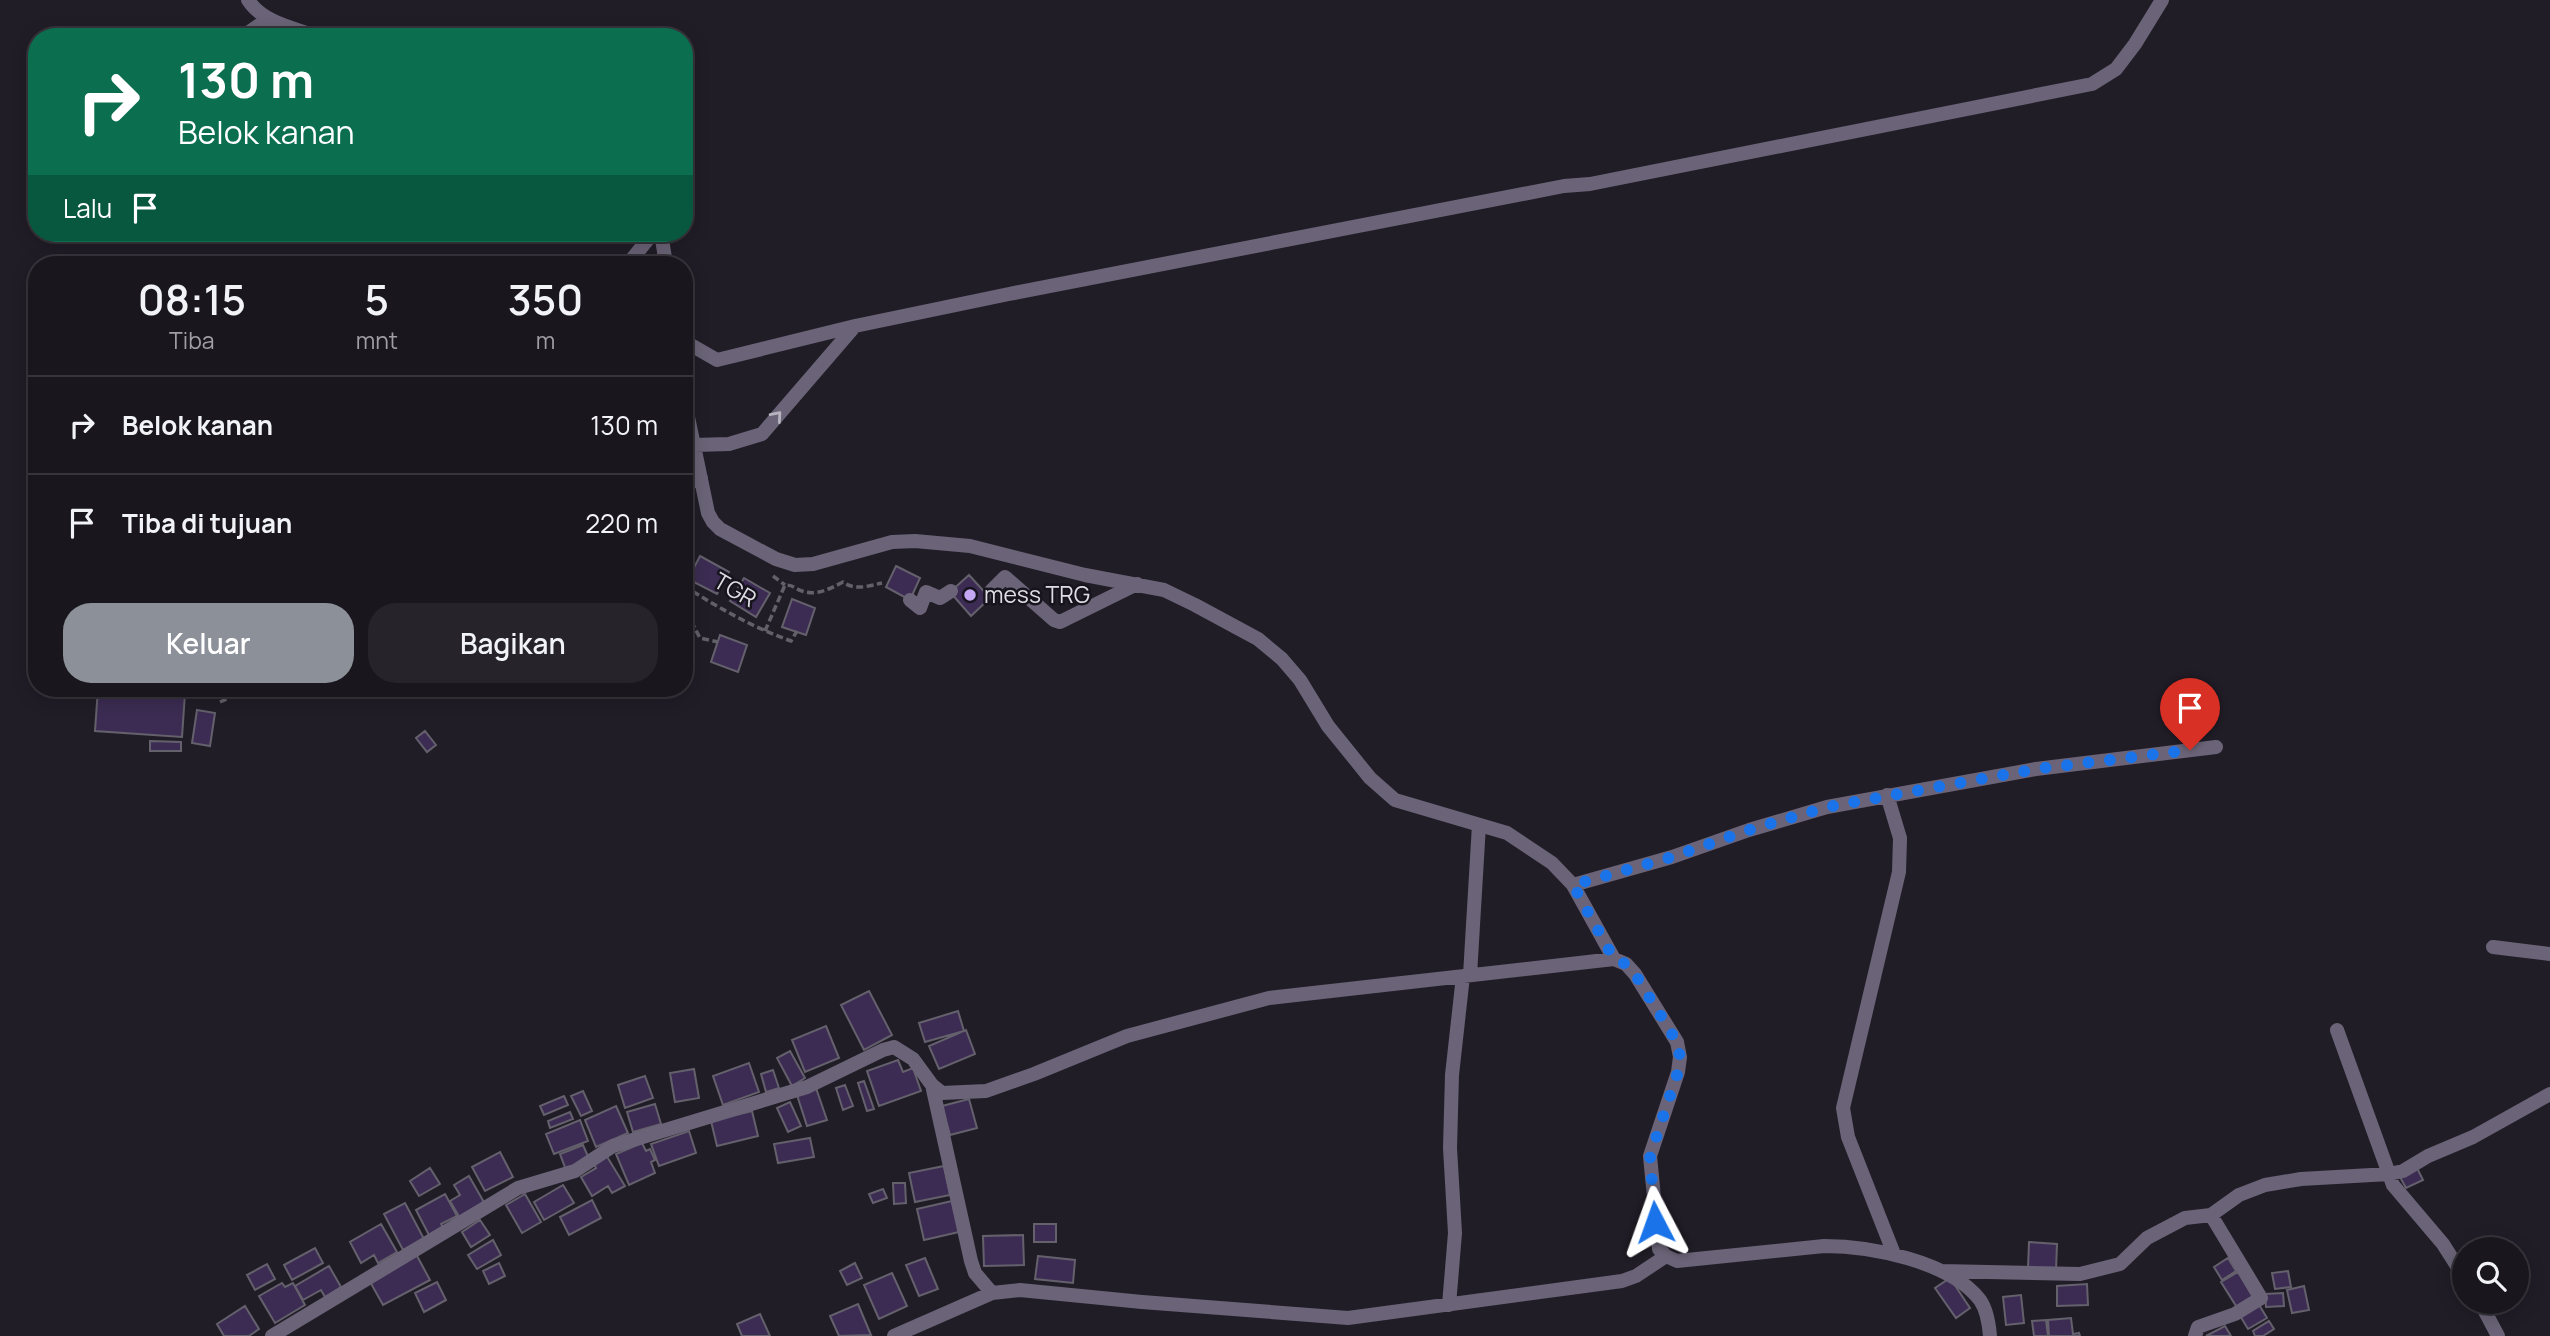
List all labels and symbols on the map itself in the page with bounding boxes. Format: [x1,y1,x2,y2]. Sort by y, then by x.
one-way arrow [769,411,781,424]
street label: TGR [708,564,763,614]
place label: mess TRG [984,578,1090,610]
marker: mess TRG [962,587,978,603]
pin [2160,678,2220,750]
position arrow [1618,1185,1692,1259]

